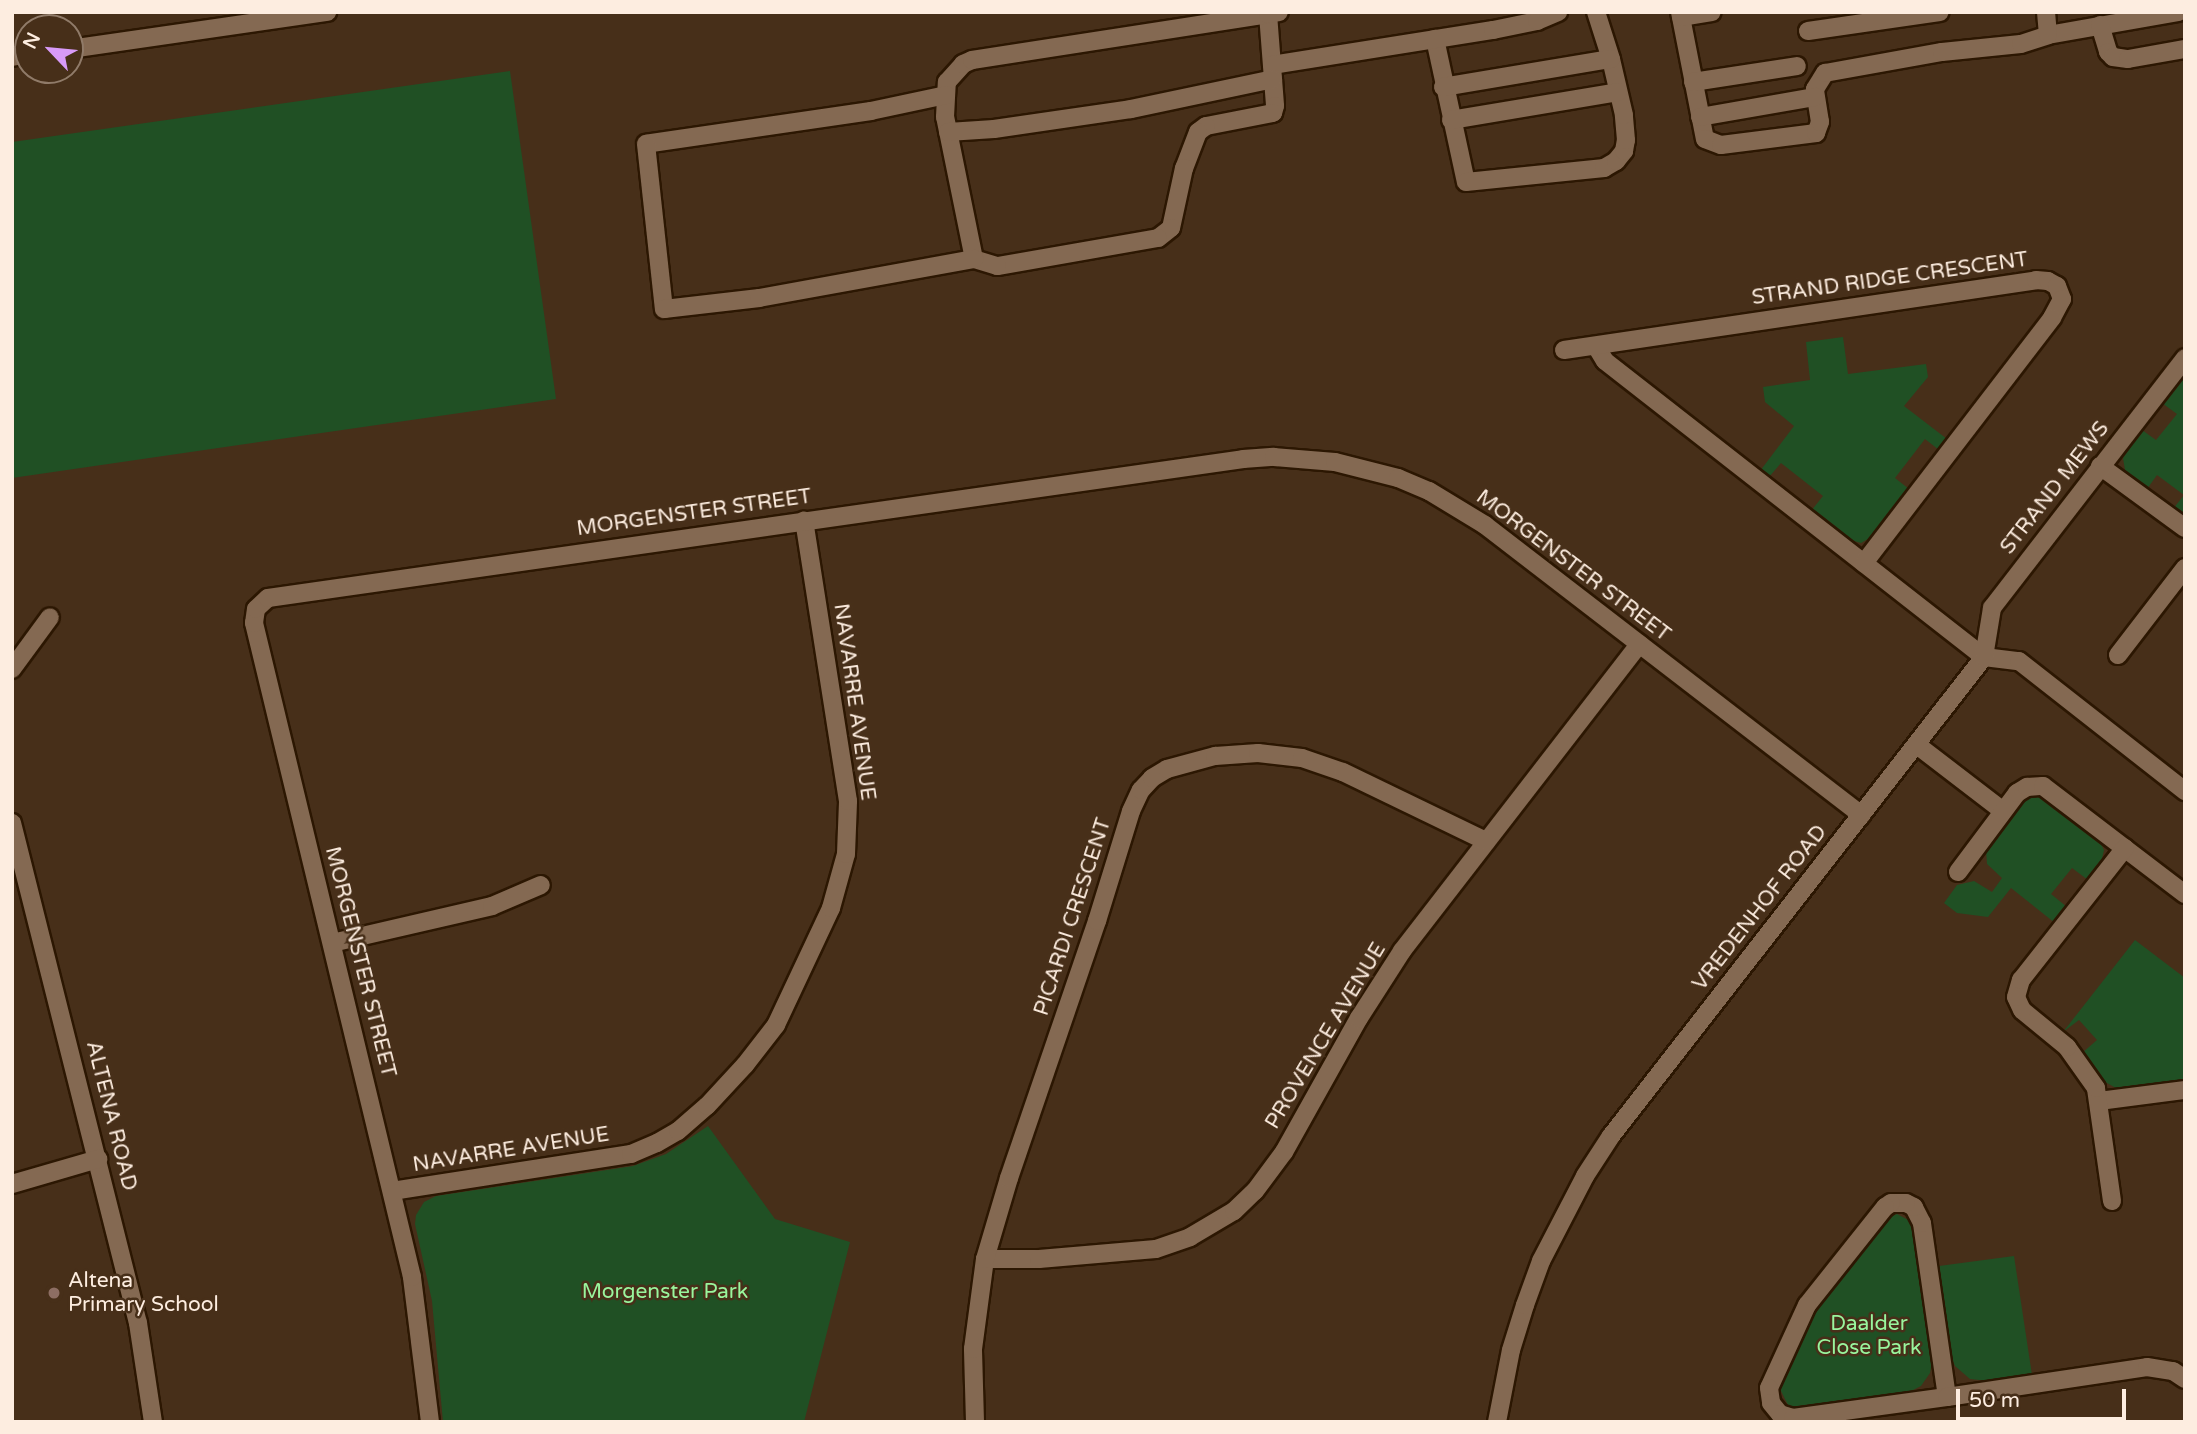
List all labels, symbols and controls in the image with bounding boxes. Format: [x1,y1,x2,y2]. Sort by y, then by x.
north arrow [14,14,84,84]
text: N [19,29,45,52]
street label: STRAND RIDGE CRESCENT [1750,247,2030,311]
street label: STRAND MEWS [1995,417,2115,559]
street label: MORGENSTER STREET [575,484,813,542]
street label: MORGENSTER STREET [1471,485,1675,647]
street label: NAVARRE AVENUE [828,602,880,802]
street label: PICARDI CRESCENT [1029,815,1117,1019]
street label: VREDENHOF ROAD [1688,820,1832,996]
street label: MORGENSTER STREET [319,844,401,1080]
street label: PROVENCE AVENUE [1260,938,1392,1134]
street label: ALTENA ROAD [80,1038,142,1194]
street label: NAVARRE AVENUE [411,1122,611,1178]
place label: Altena Primary School [68,1268,219,1318]
park label: Morgenster Park [582,1279,748,1305]
marker: Altena Primary School [46,1285,62,1301]
park label: Daalder Close Park [1817,1311,1921,1361]
scale bar [1959,1374,2129,1418]
text: 50 m [1969,1388,2020,1413]

